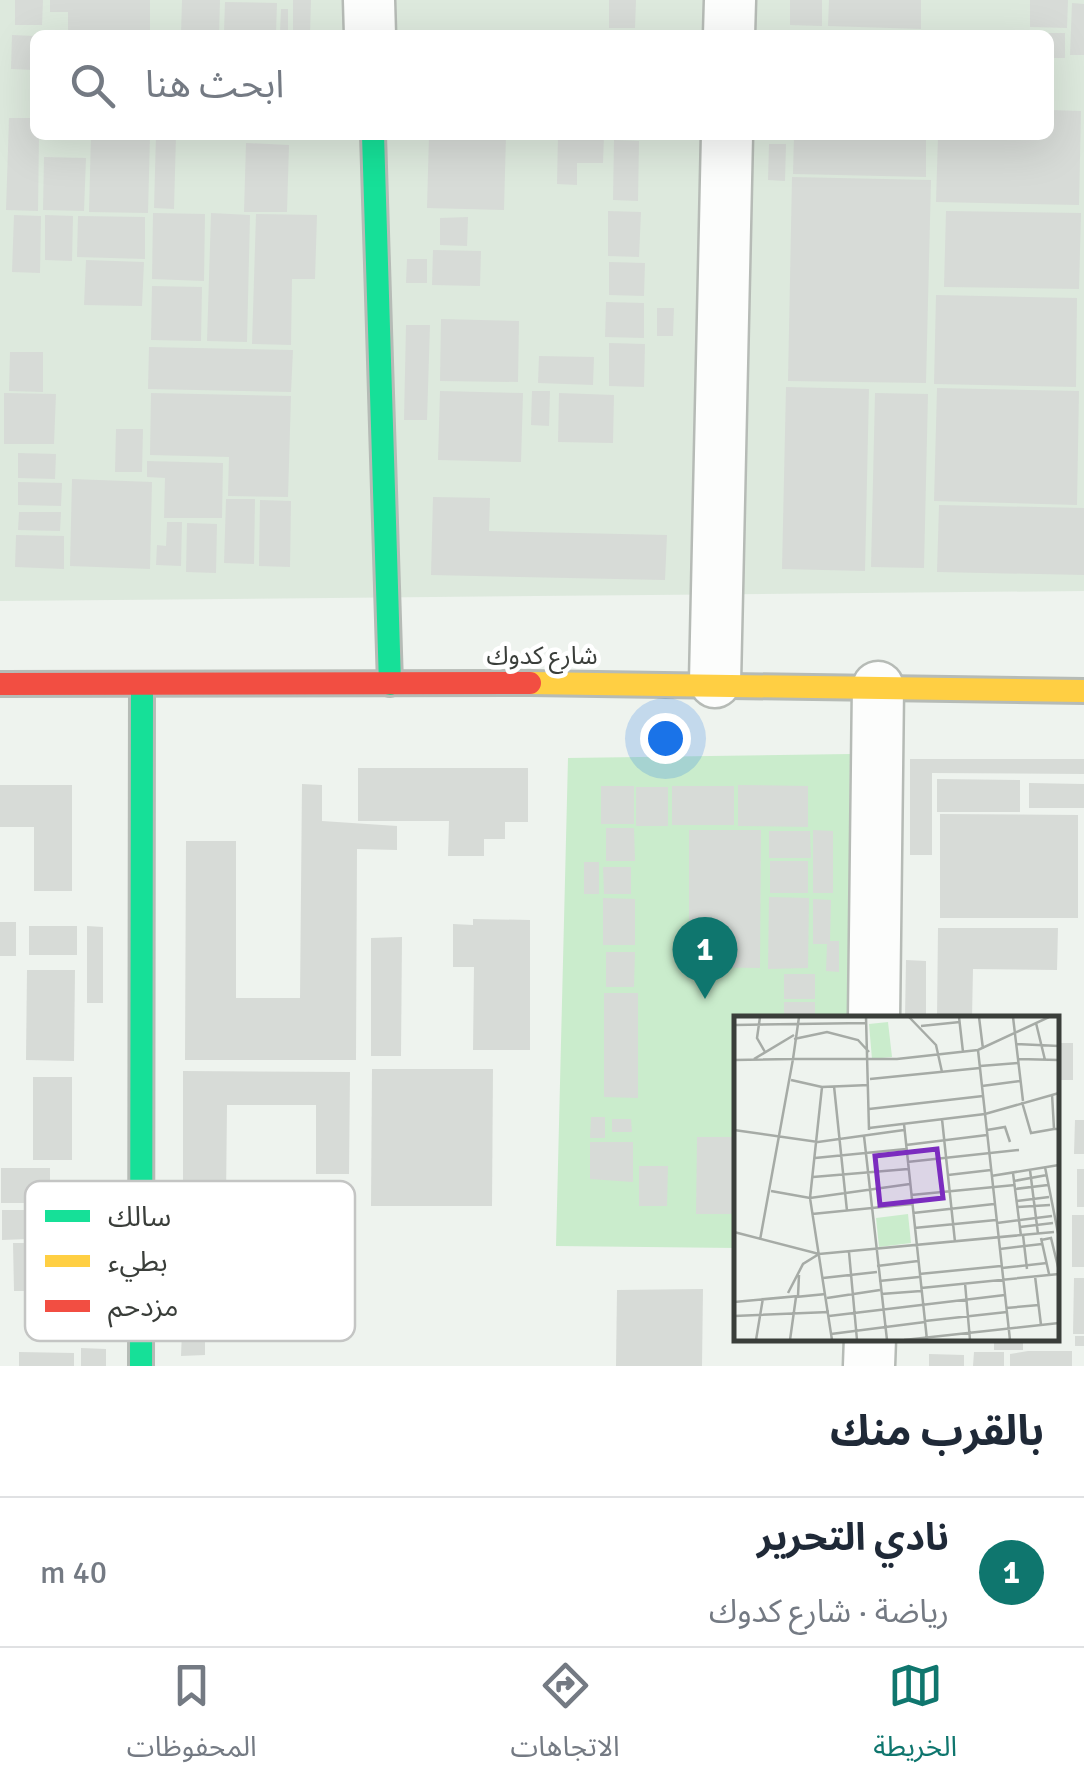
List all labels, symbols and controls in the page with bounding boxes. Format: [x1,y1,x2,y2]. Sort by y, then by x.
search box [30,30,1054,140]
icon: search [65,58,120,113]
text: ابحث هنا [145,61,284,108]
street label: شارع كدوك [486,640,598,674]
your location [640,713,691,764]
pin: 1 [672,916,738,999]
inset map [734,1016,1059,1341]
legend [25,1181,355,1341]
text: سالك [108,1200,171,1234]
text: بطيء [108,1245,168,1282]
text: مزدحم [108,1290,179,1328]
text: بالقرب منك [830,1406,1044,1457]
text: نادي التحرير [757,1514,949,1561]
text: 40 m [40,1553,107,1592]
text: 1 [1003,1553,1020,1592]
text: رياضة · شارع كدوك [709,1592,949,1631]
tab: المحفوظات [127,1658,257,1777]
tab: الاتجاهات [510,1658,620,1777]
tab: الخريطة [873,1658,957,1777]

